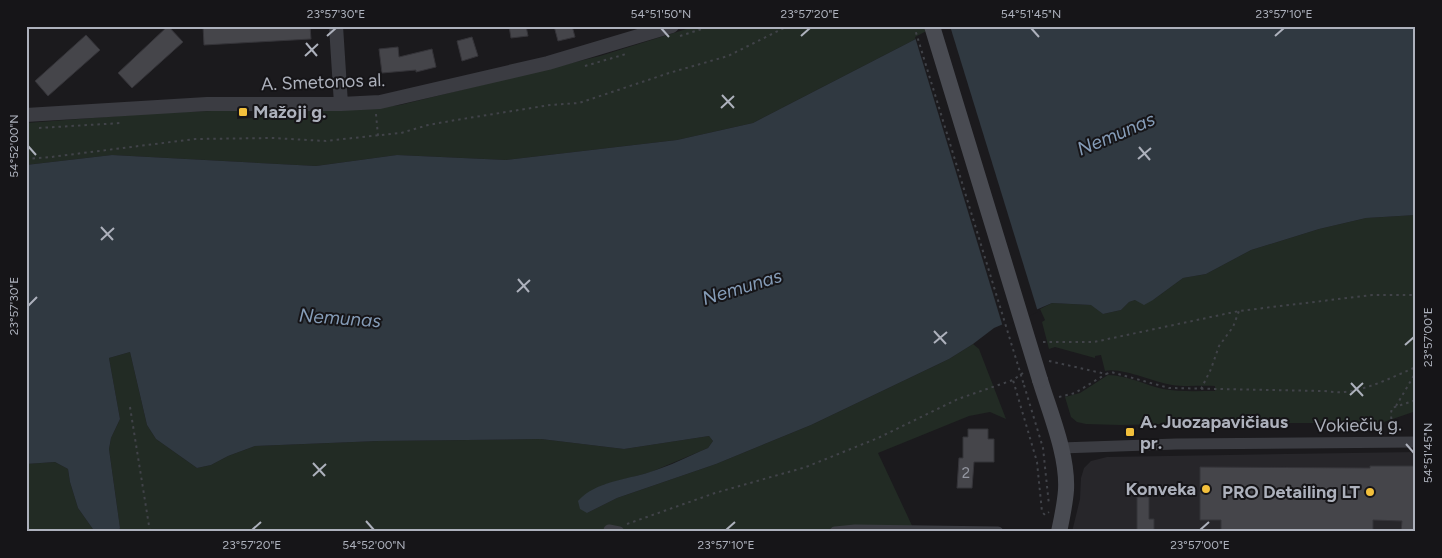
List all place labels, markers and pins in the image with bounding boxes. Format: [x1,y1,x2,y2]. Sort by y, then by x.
place label: Mažoji g. [253,101,327,123]
marker: Mažoji g. [237,106,249,118]
place label: A. Juozapavičiaus pr. [1140,411,1289,454]
marker: A. Juozapavičiaus pr. [1124,426,1136,438]
place label: Konveka [1126,478,1196,500]
place label: PRO Detailing LT [1222,481,1360,503]
marker: Konveka [1200,483,1212,495]
marker: PRO Detailing LT [1364,486,1376,498]

